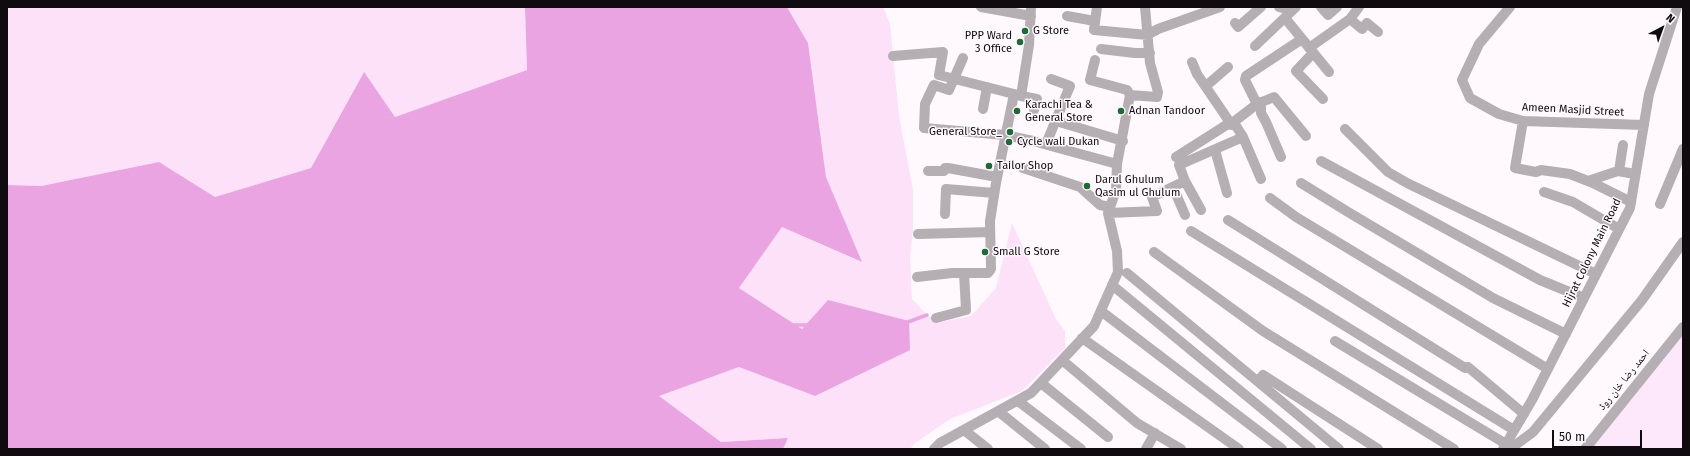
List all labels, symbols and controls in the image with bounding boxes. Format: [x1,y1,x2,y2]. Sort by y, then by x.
north arrow [1642,8,1682,48]
text: N [1663,11,1677,26]
place label: G Store [1033,24,1069,38]
marker: G Store [1020,26,1030,36]
place label: PPP Ward 3 Office [965,29,1012,55]
marker: PPP Ward 3 Office [1015,37,1025,47]
place label: Karachi Tea & General Store [1025,98,1093,124]
street label: Ameen Masjid Street [1522,101,1624,119]
place label: Adnan Tandoor [1129,104,1205,118]
marker: Karachi Tea & General Store [1012,106,1022,116]
marker: Adnan Tandoor [1116,106,1126,116]
place label: General Store_ [929,125,1002,139]
marker: General Store_ [1005,127,1015,137]
place label: Cycle wali Dukan [1017,135,1100,149]
marker: Cycle wali Dukan [1004,137,1014,147]
place label: Tailor Shop [997,159,1053,173]
marker: Tailor Shop [984,161,994,171]
place label: Darul Ghulum Qasim ul Ghulum [1095,173,1180,199]
marker: Darul Ghulum Qasim ul Ghulum [1082,181,1092,191]
street label: Hijrat Colony Main Road [1560,196,1624,310]
place label: Small G Store [993,245,1060,259]
marker: Small G Store [980,247,990,257]
street label: احمد رضا خان روڈ [1596,347,1652,413]
scale bar [1554,422,1644,448]
text: 50 m [1559,430,1585,444]

